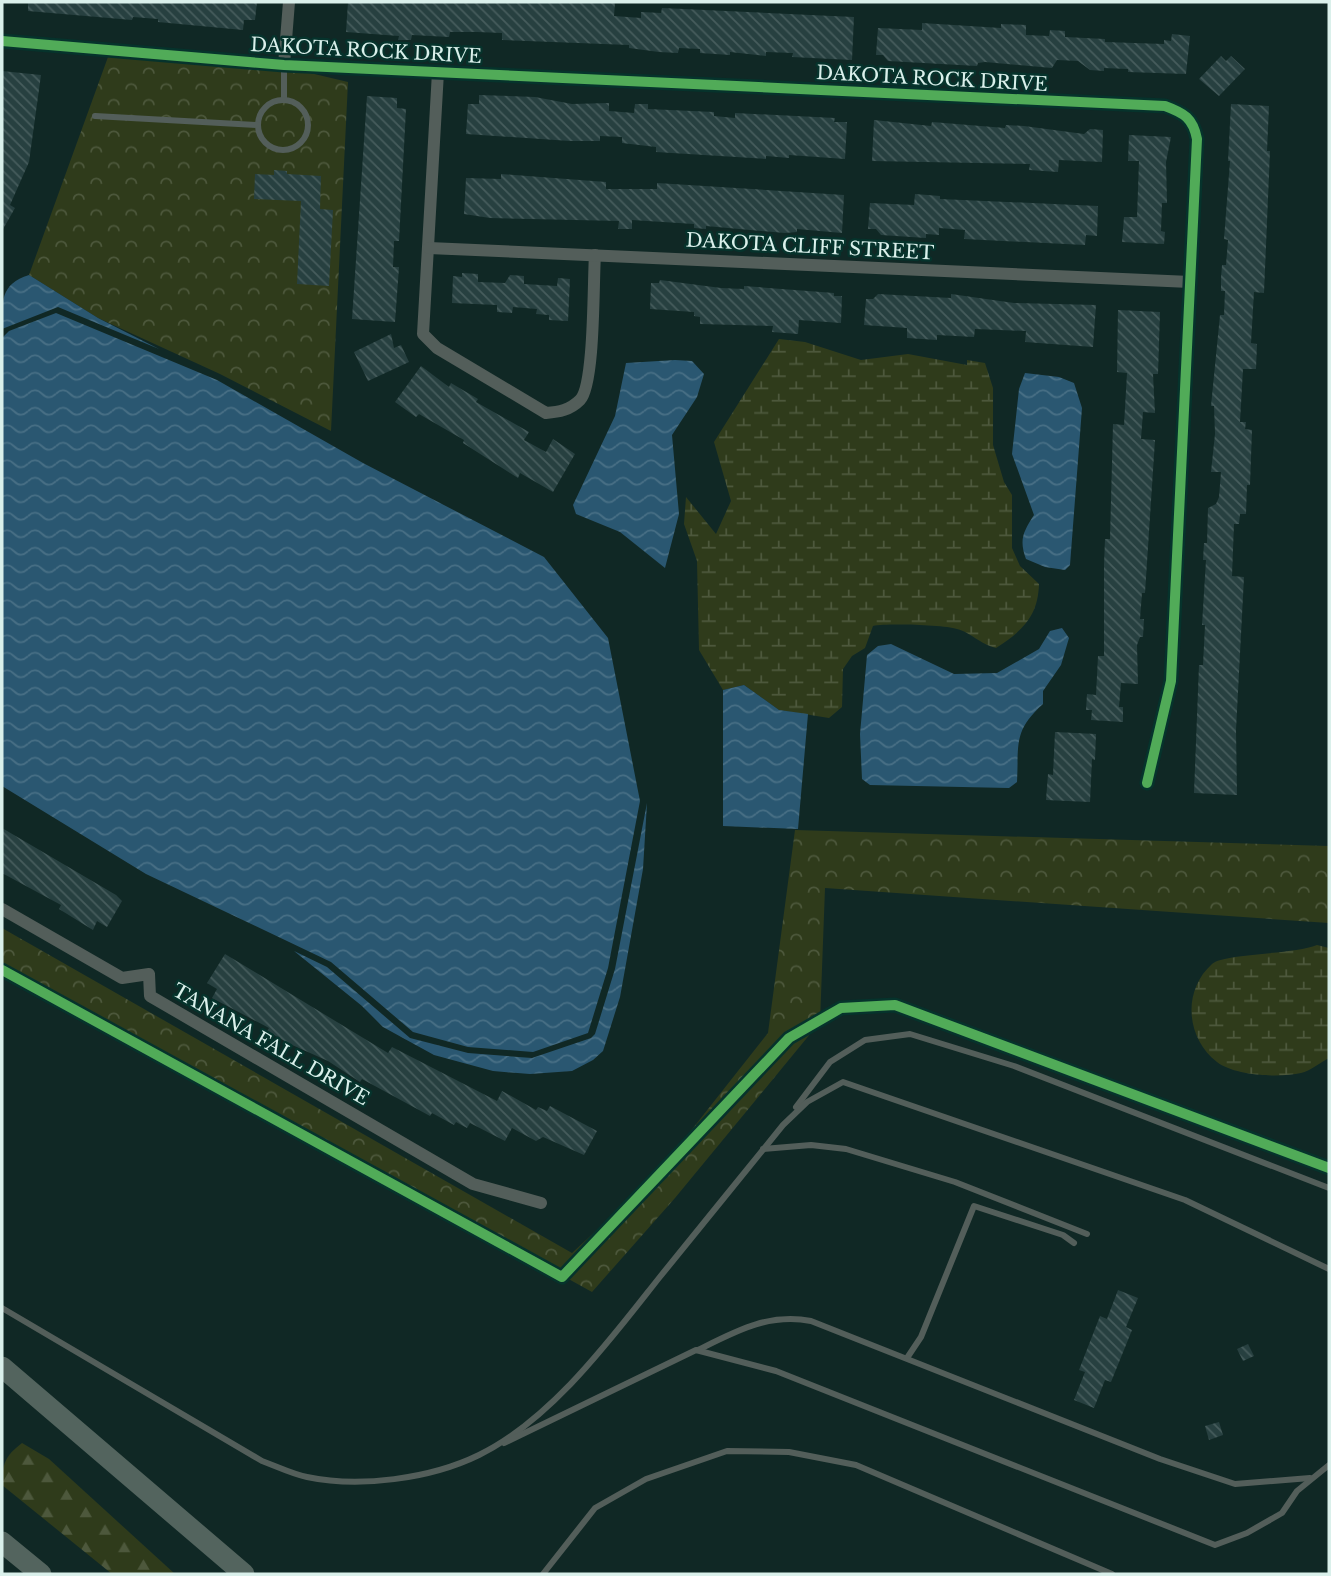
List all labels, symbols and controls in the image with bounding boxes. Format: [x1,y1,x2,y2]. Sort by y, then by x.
street label: DAKOTA ROCK DRIVE [250,33,482,68]
street label: DAKOTA ROCK DRIVE [816,61,1048,96]
street label: DAKOTA CLIFF STREET [685,229,935,264]
street label: TANANA FALL DRIVE [168,979,373,1110]

